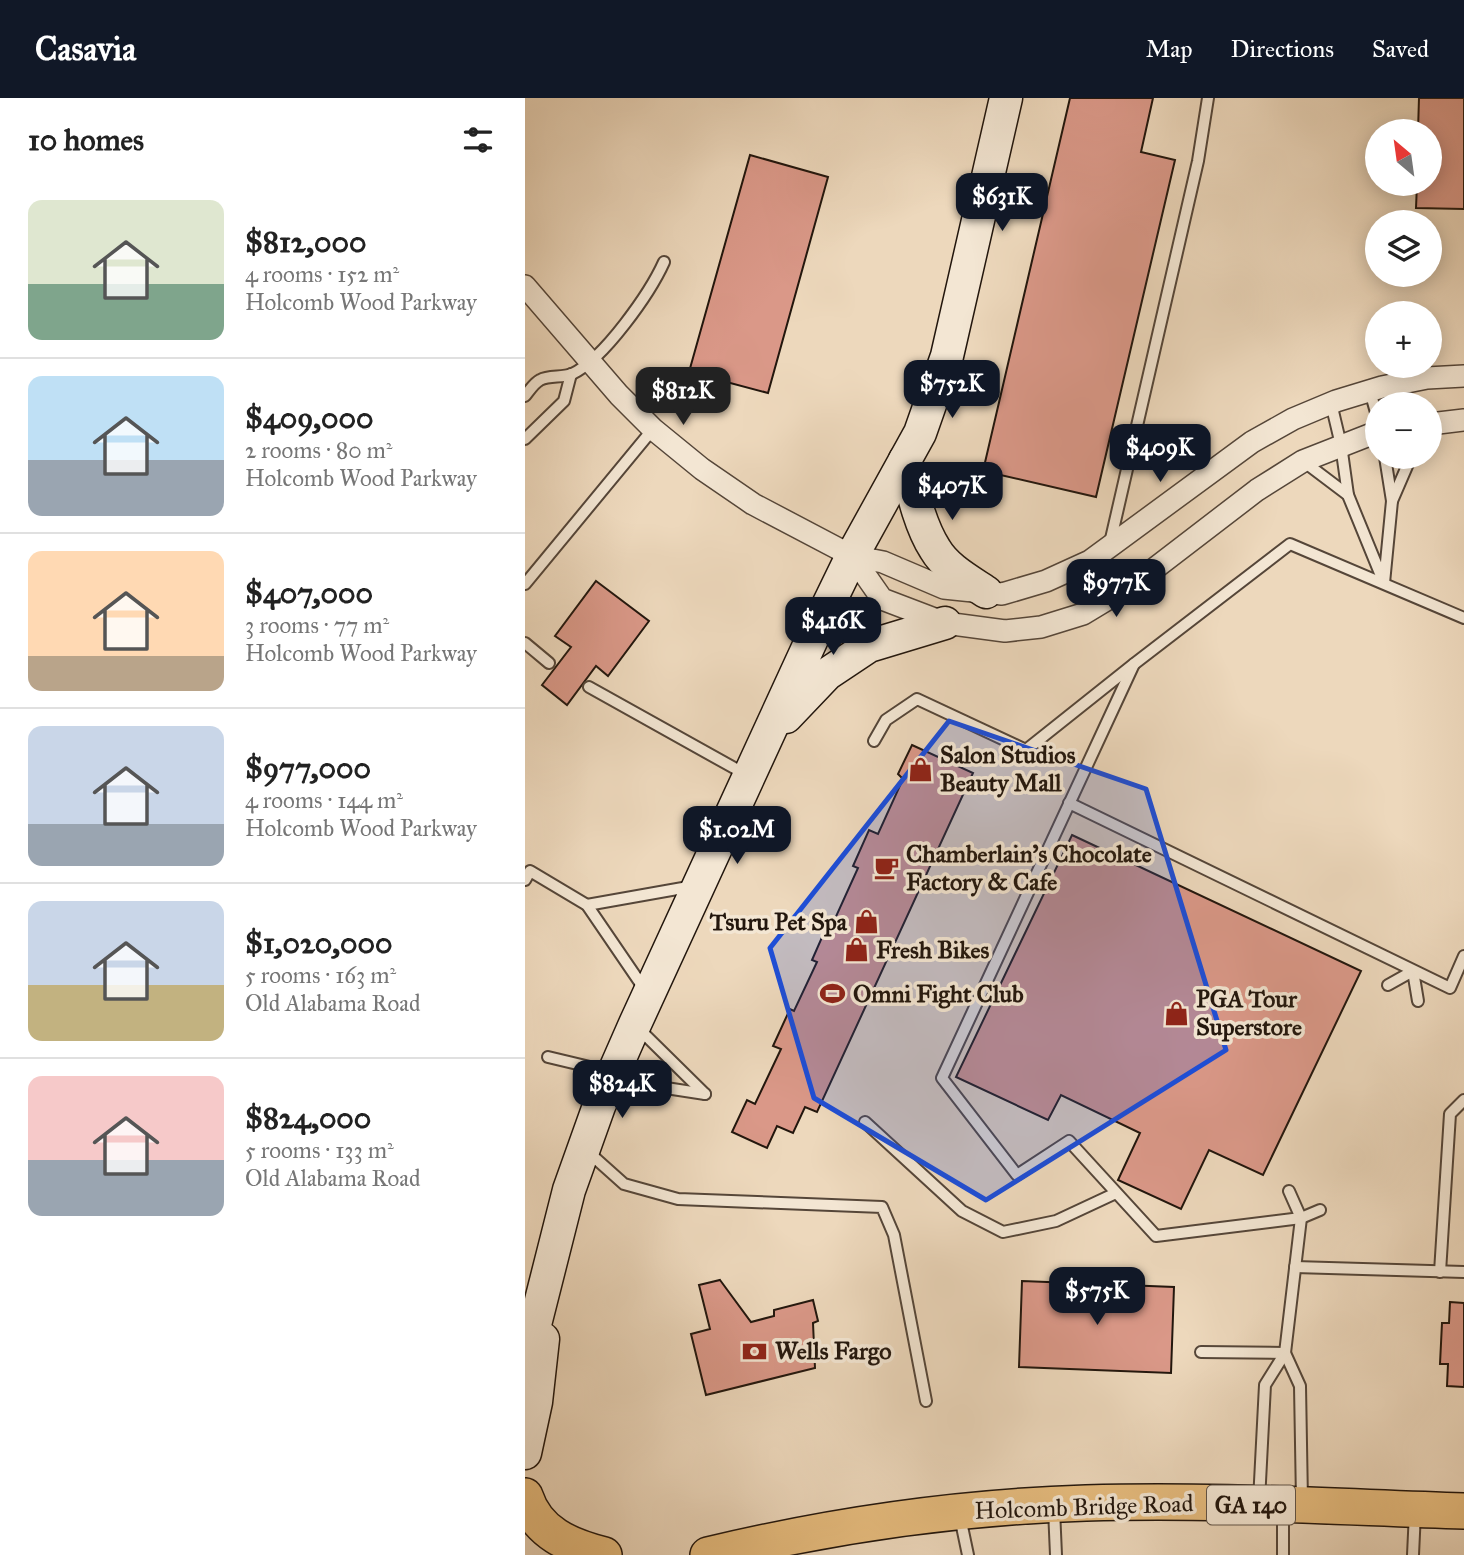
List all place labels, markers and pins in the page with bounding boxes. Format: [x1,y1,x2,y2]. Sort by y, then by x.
pin: $631K [953,174,1051,233]
pin: $752K [903,360,1001,420]
pin: $812K [634,368,732,427]
pin: $409K [1111,424,1209,484]
pin: $407K [903,462,1001,522]
pin: $977K [1067,560,1165,619]
pin: $416K [784,598,882,657]
place label: Salon Studios Beauty Mall [940,740,1076,798]
shop icon: Salon Studios Beauty Mall [906,755,934,783]
pin: $1.02M [680,806,794,866]
place label: Chamberlain's Chocolate Factory & Cafe [906,839,1152,897]
cafe icon: Chamberlain's Chocolate Factory & Cafe [872,854,900,882]
place label: Tsuru Pet Spa [709,907,848,937]
shop icon: Tsuru Pet Spa [853,908,881,936]
place label: Fresh Bikes [876,935,990,965]
shop icon: Fresh Bikes [842,936,870,964]
place label: Omni Fight Club [853,979,1024,1009]
sports icon: Omni Fight Club [819,980,847,1008]
place label: PGA Tour Superstore [1196,984,1302,1042]
shop icon: PGA Tour Superstore [1162,999,1190,1027]
pin: $824K [573,1060,671,1120]
pin: $575K [1048,1268,1146,1327]
place label: Wells Fargo [775,1336,891,1366]
bank icon: Wells Fargo [741,1337,769,1365]

